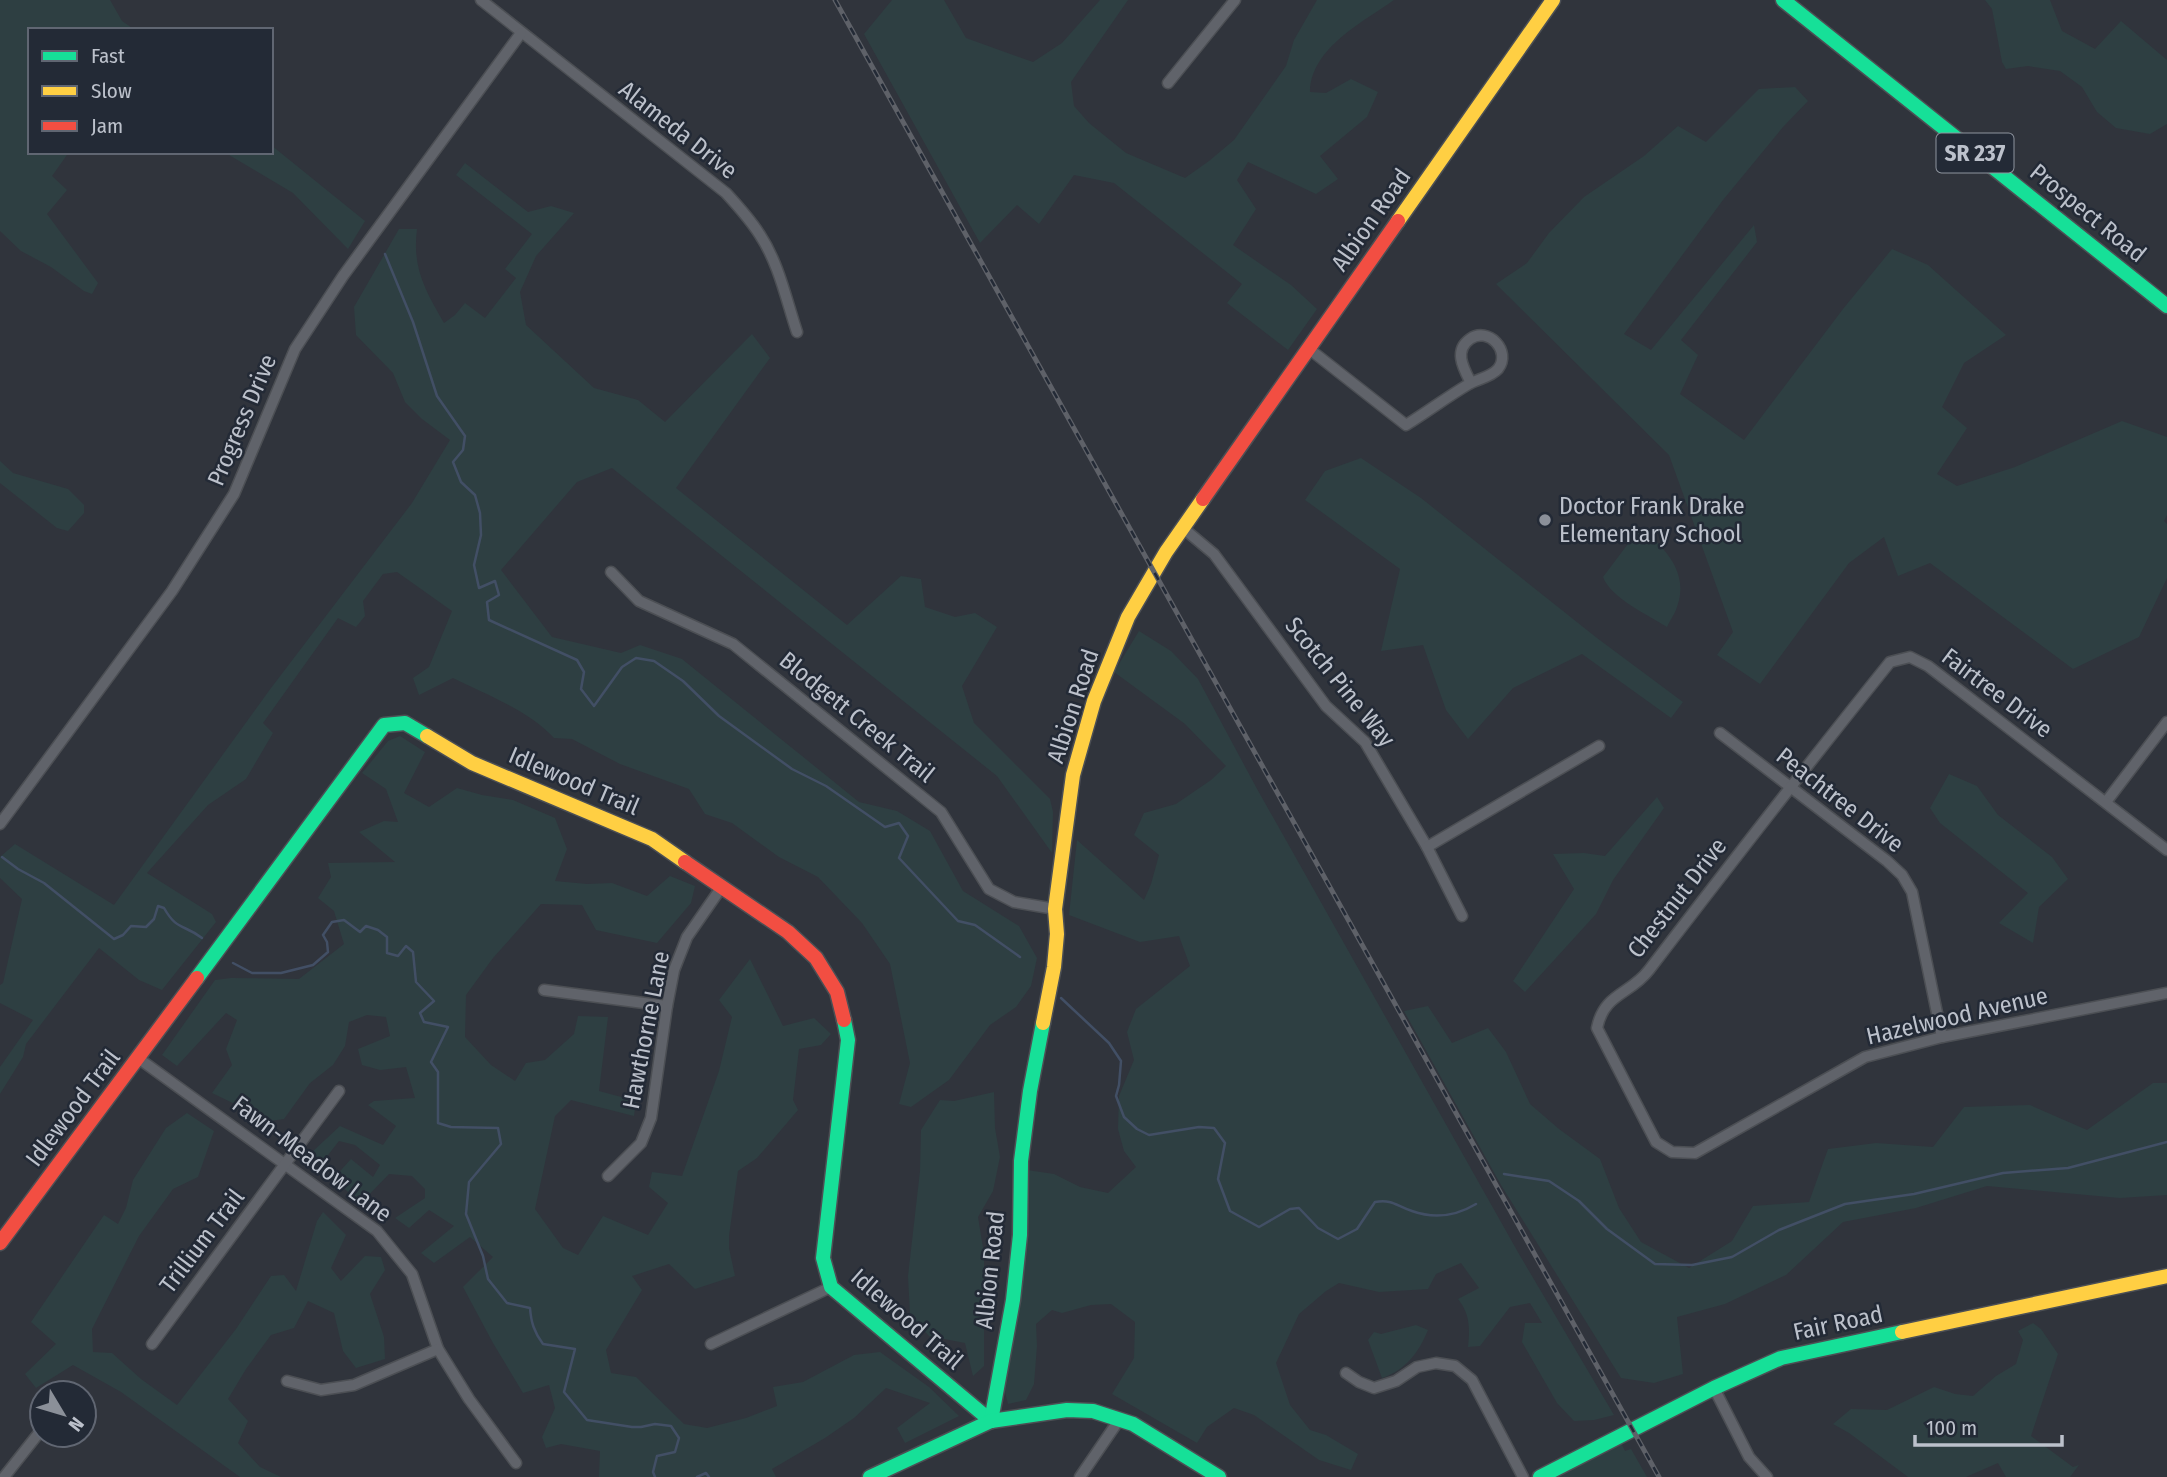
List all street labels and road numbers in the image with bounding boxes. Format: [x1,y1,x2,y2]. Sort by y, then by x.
street label: Alameda Drive [613,75,743,185]
road number: SR 237 [1937,134,2014,172]
street label: Prospect Road [2024,158,2152,268]
street label: Albion Road [1326,163,1416,277]
street label: Progress Drive [202,350,282,490]
street label: Scotch Pine Way [1279,612,1401,753]
street label: Fairtree Drive [1936,642,2058,744]
street label: Albion Road [1041,645,1105,767]
street label: Blodgett Creek Trail [774,646,940,788]
street label: Idlewood Trail [505,741,643,821]
street label: Peachtree Drive [1771,742,1909,858]
street label: Chestnut Drive [1622,833,1732,963]
street label: Hawthorne Lane [617,949,675,1111]
street label: Hazelwood Avenue [1864,982,2050,1050]
street label: Idlewood Trail [20,1044,126,1172]
street label: Fawn-Meadow Lane [227,1090,397,1228]
street label: Trillium Trail [154,1184,250,1298]
street label: Albion Road [970,1210,1010,1330]
street label: Idlewood Trail [845,1263,969,1375]
street label: Fair Road [1791,1300,1885,1346]

